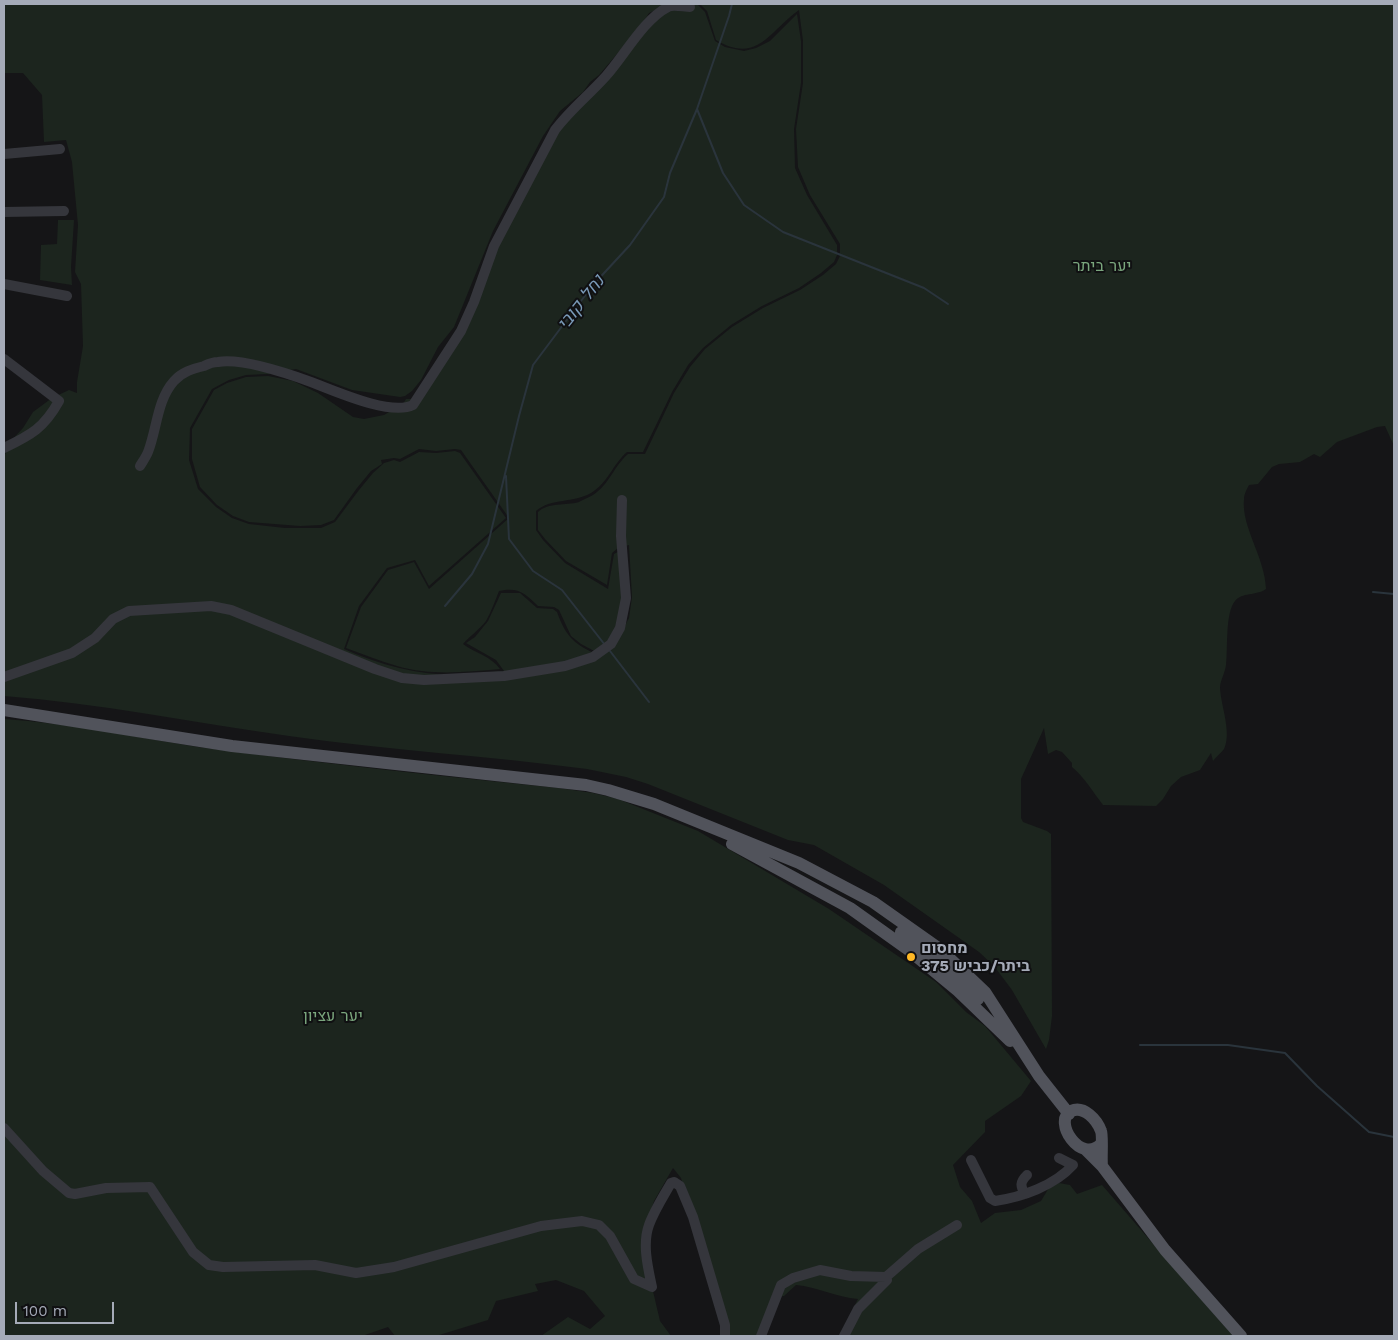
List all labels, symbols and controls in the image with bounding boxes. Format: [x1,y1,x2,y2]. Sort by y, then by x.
park label: יער ביתר [1073,256,1131,276]
water label: נחל קובי [553,271,609,335]
place label: מחסום ביתר/כביש 375 [921,938,1030,976]
marker: מחסום ביתר/כביש 375 [905,951,917,963]
park label: יער עציון [303,1006,363,1026]
scale bar [18,1292,116,1324]
text: 100 m [23,1302,67,1320]

